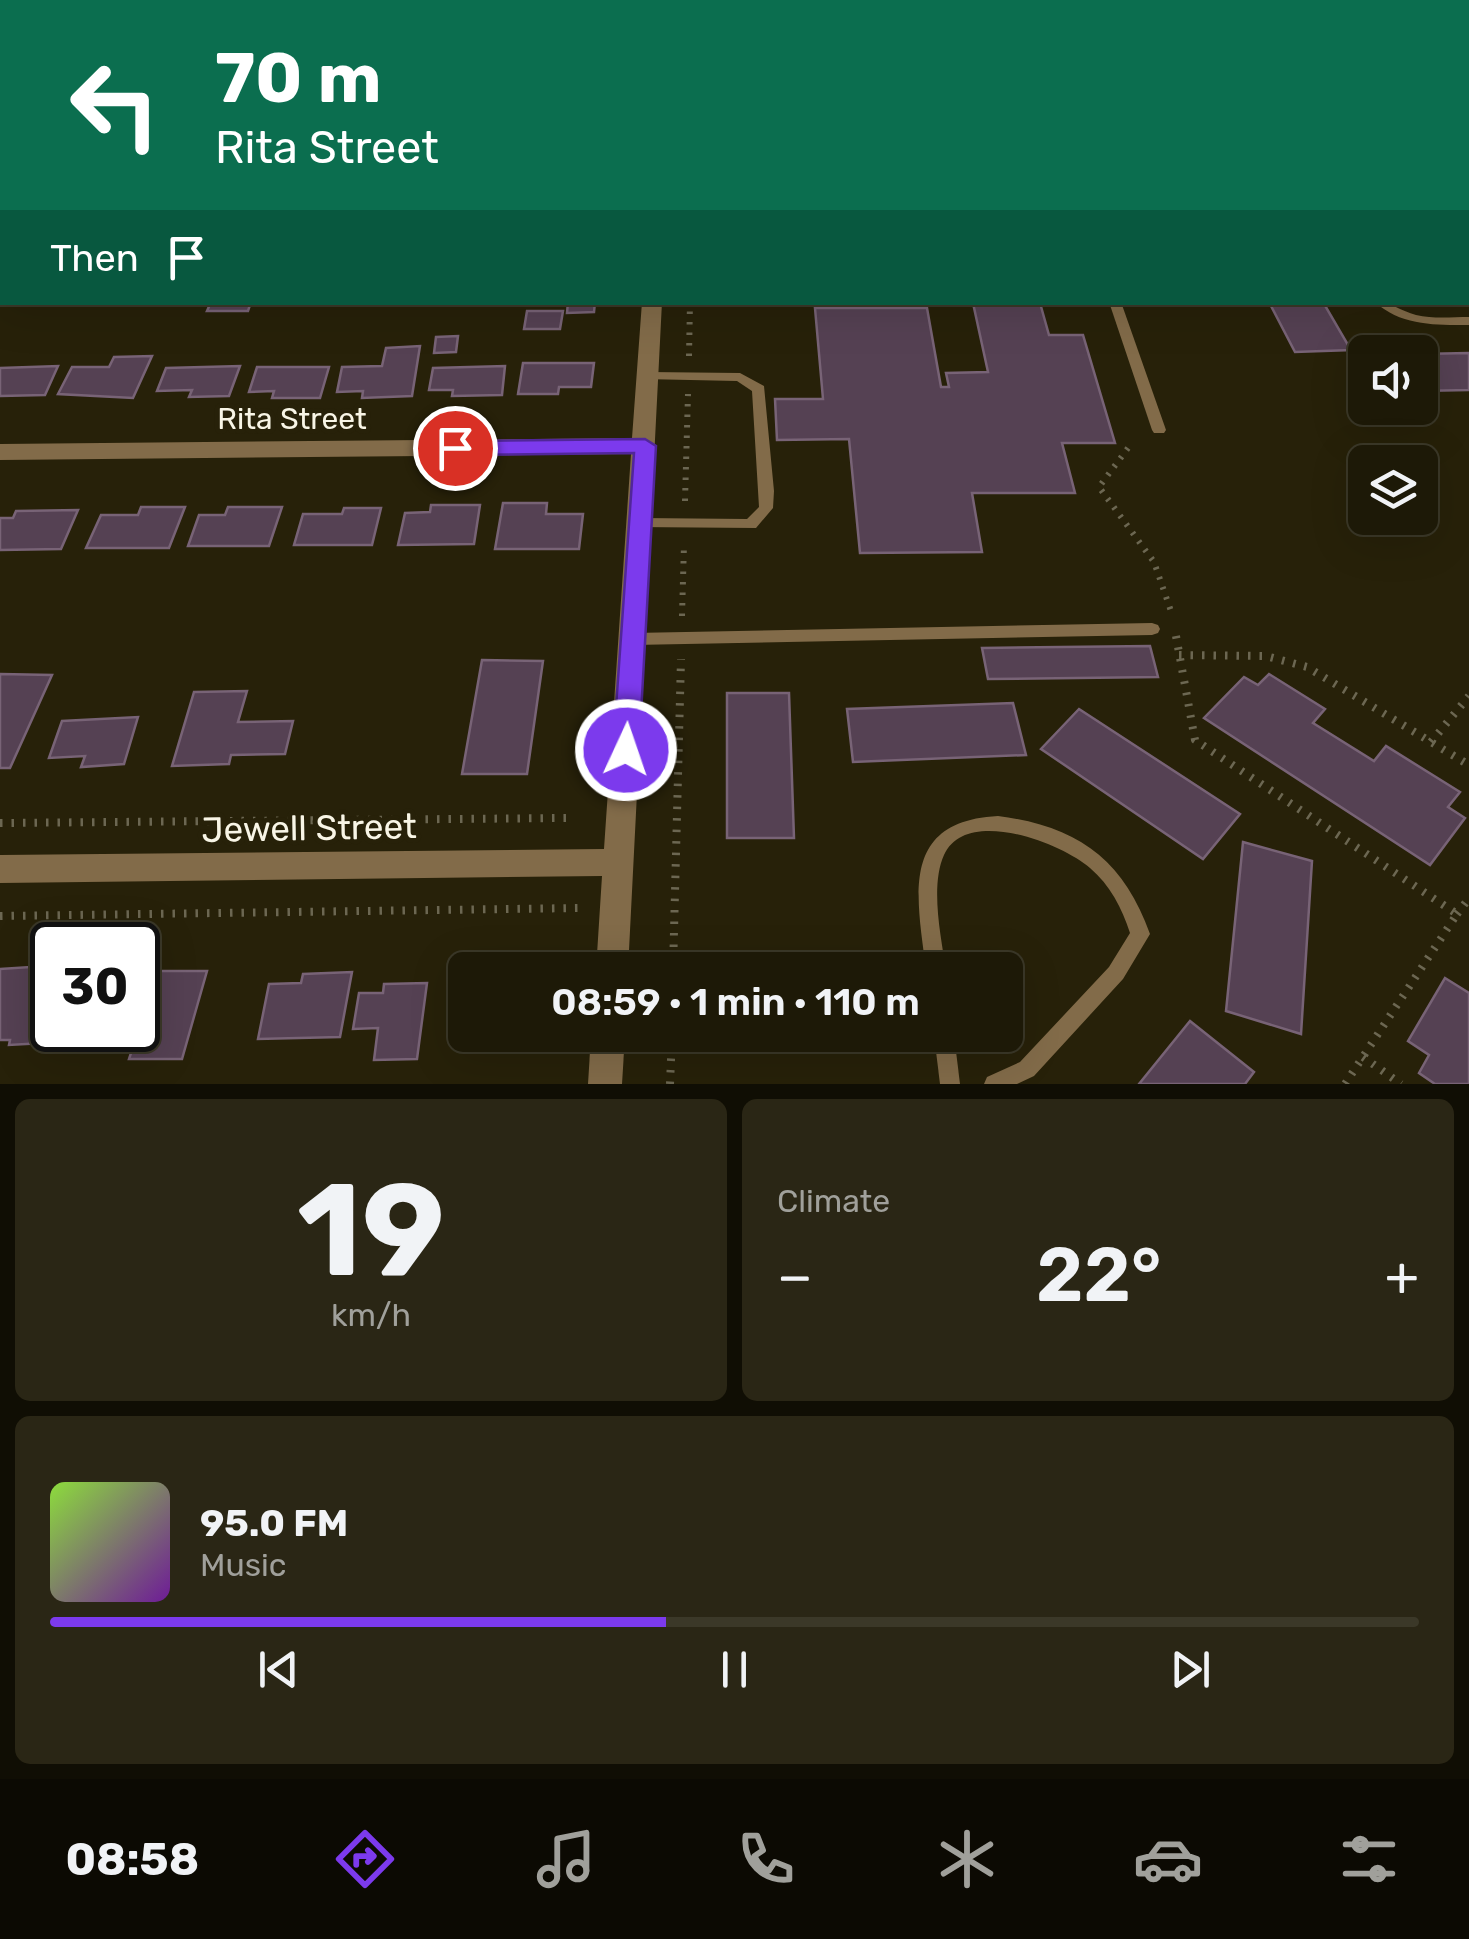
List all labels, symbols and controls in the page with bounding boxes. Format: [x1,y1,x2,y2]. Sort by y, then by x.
text: 70 m [215,37,382,120]
icon: left [50,40,180,170]
text: Rita Street [215,121,439,174]
icon: arrive [159,230,214,285]
text: Then [50,235,139,281]
map controls [1348,335,1438,535]
button: sound [1348,335,1438,425]
street label: Rita Street [217,401,367,437]
pin [413,406,498,491]
icon: arrive [428,421,483,476]
button: layers [1348,445,1438,535]
position arrow [574,698,678,802]
street label: Jewell Street [201,805,417,851]
speed limit sign: 30 [30,922,160,1052]
text: 08:59 · 1 min · 110 m [551,979,920,1025]
text: 19 [297,1153,445,1308]
text: Climate [777,1182,890,1220]
text: 22° [1036,1231,1161,1320]
text: − [777,1244,813,1309]
text: + [1385,1244,1419,1309]
text: km/h [331,1296,411,1334]
text: 95.0 FM [200,1500,348,1546]
text: Music [200,1546,286,1584]
icon: previous [251,1642,306,1697]
icon: pause [707,1642,762,1697]
icon: next [1163,1642,1218,1697]
icon: directions [330,1824,400,1894]
icon: music [531,1824,601,1894]
icon: phone [731,1824,801,1894]
icon: climate [932,1824,1002,1894]
icon: car [1133,1824,1203,1894]
icon: filters [1334,1824,1404,1894]
text: 08:58 [65,1833,199,1886]

